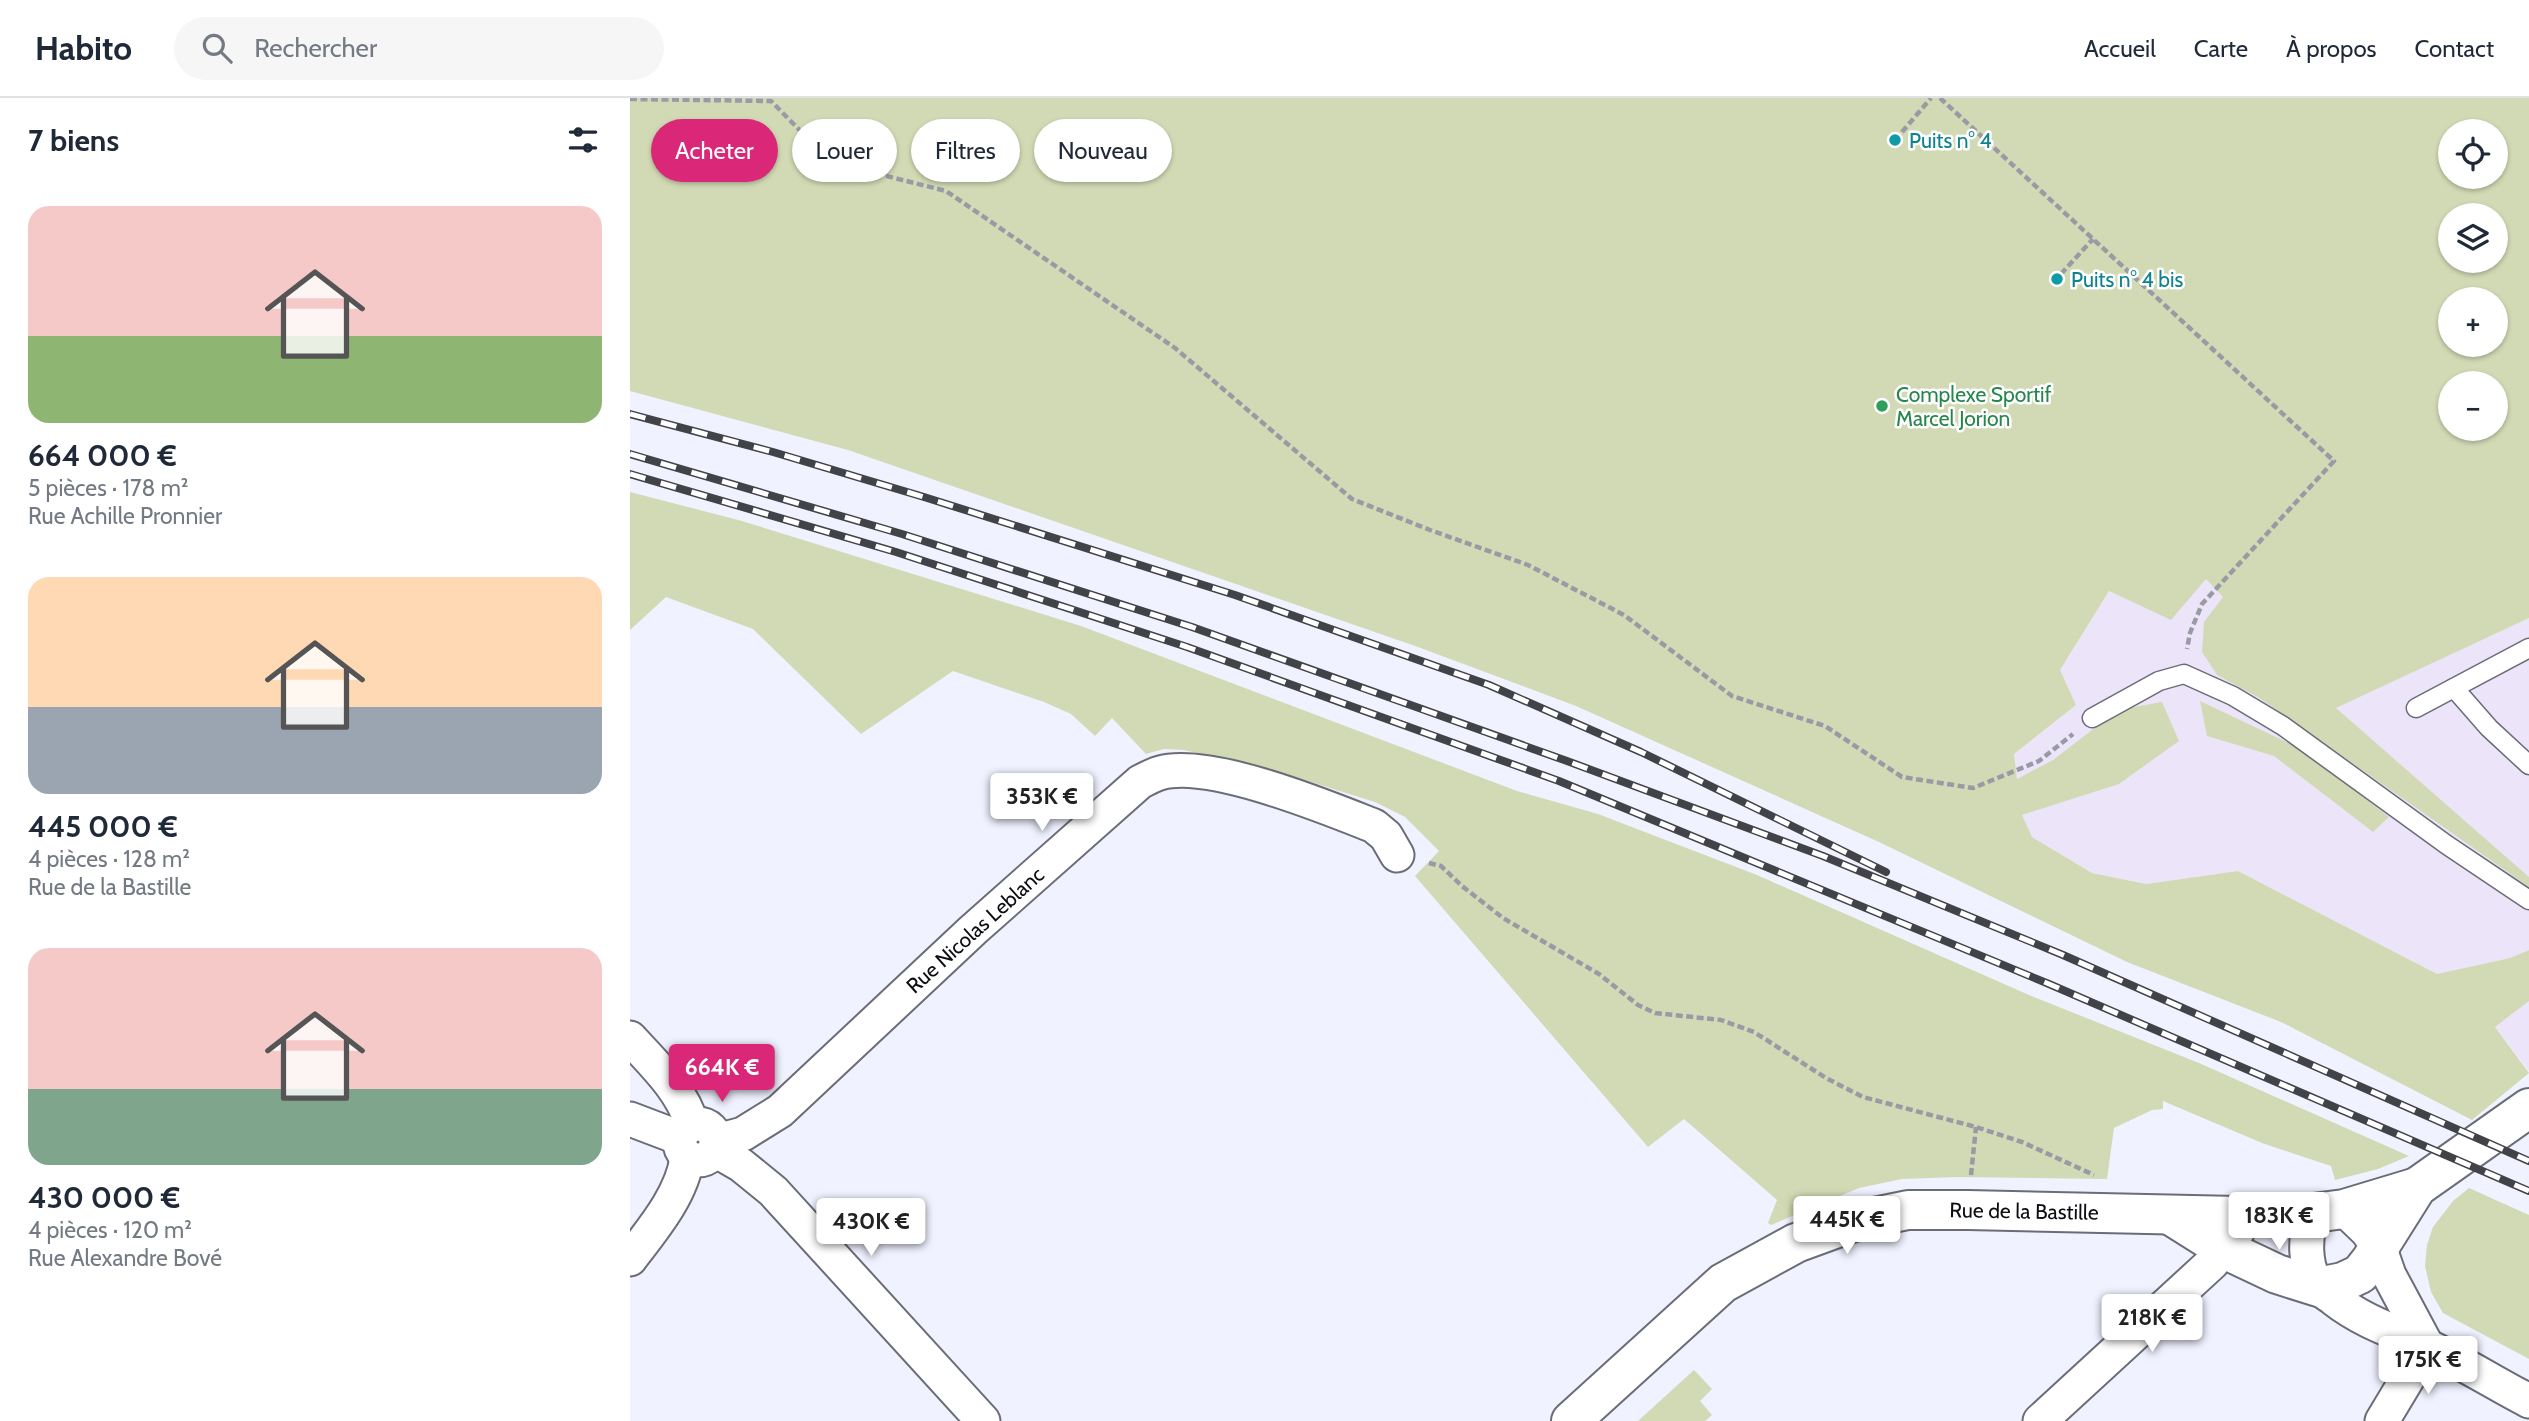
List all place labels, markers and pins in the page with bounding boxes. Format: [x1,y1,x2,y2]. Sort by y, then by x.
place label: Puits n° 4 [1909,128,1992,153]
marker: Puits n° 4 [1887,132,1903,148]
place label: Puits n° 4 bis [2071,267,2183,292]
marker: Puits n° 4 bis [2049,271,2065,287]
place label: Complexe Sportif Marcel Jorion [1896,382,2051,431]
marker: Complexe Sportif Marcel Jorion [1874,398,1890,414]
pin: 353K € [985,774,1099,833]
pin: 664K € [665,1044,779,1104]
pin: 183K € [2222,1192,2336,1252]
pin: 445K € [1790,1196,1904,1256]
pin: 430K € [814,1198,928,1258]
pin: 218K € [2095,1294,2209,1354]
pin: 175K € [2371,1336,2485,1396]

